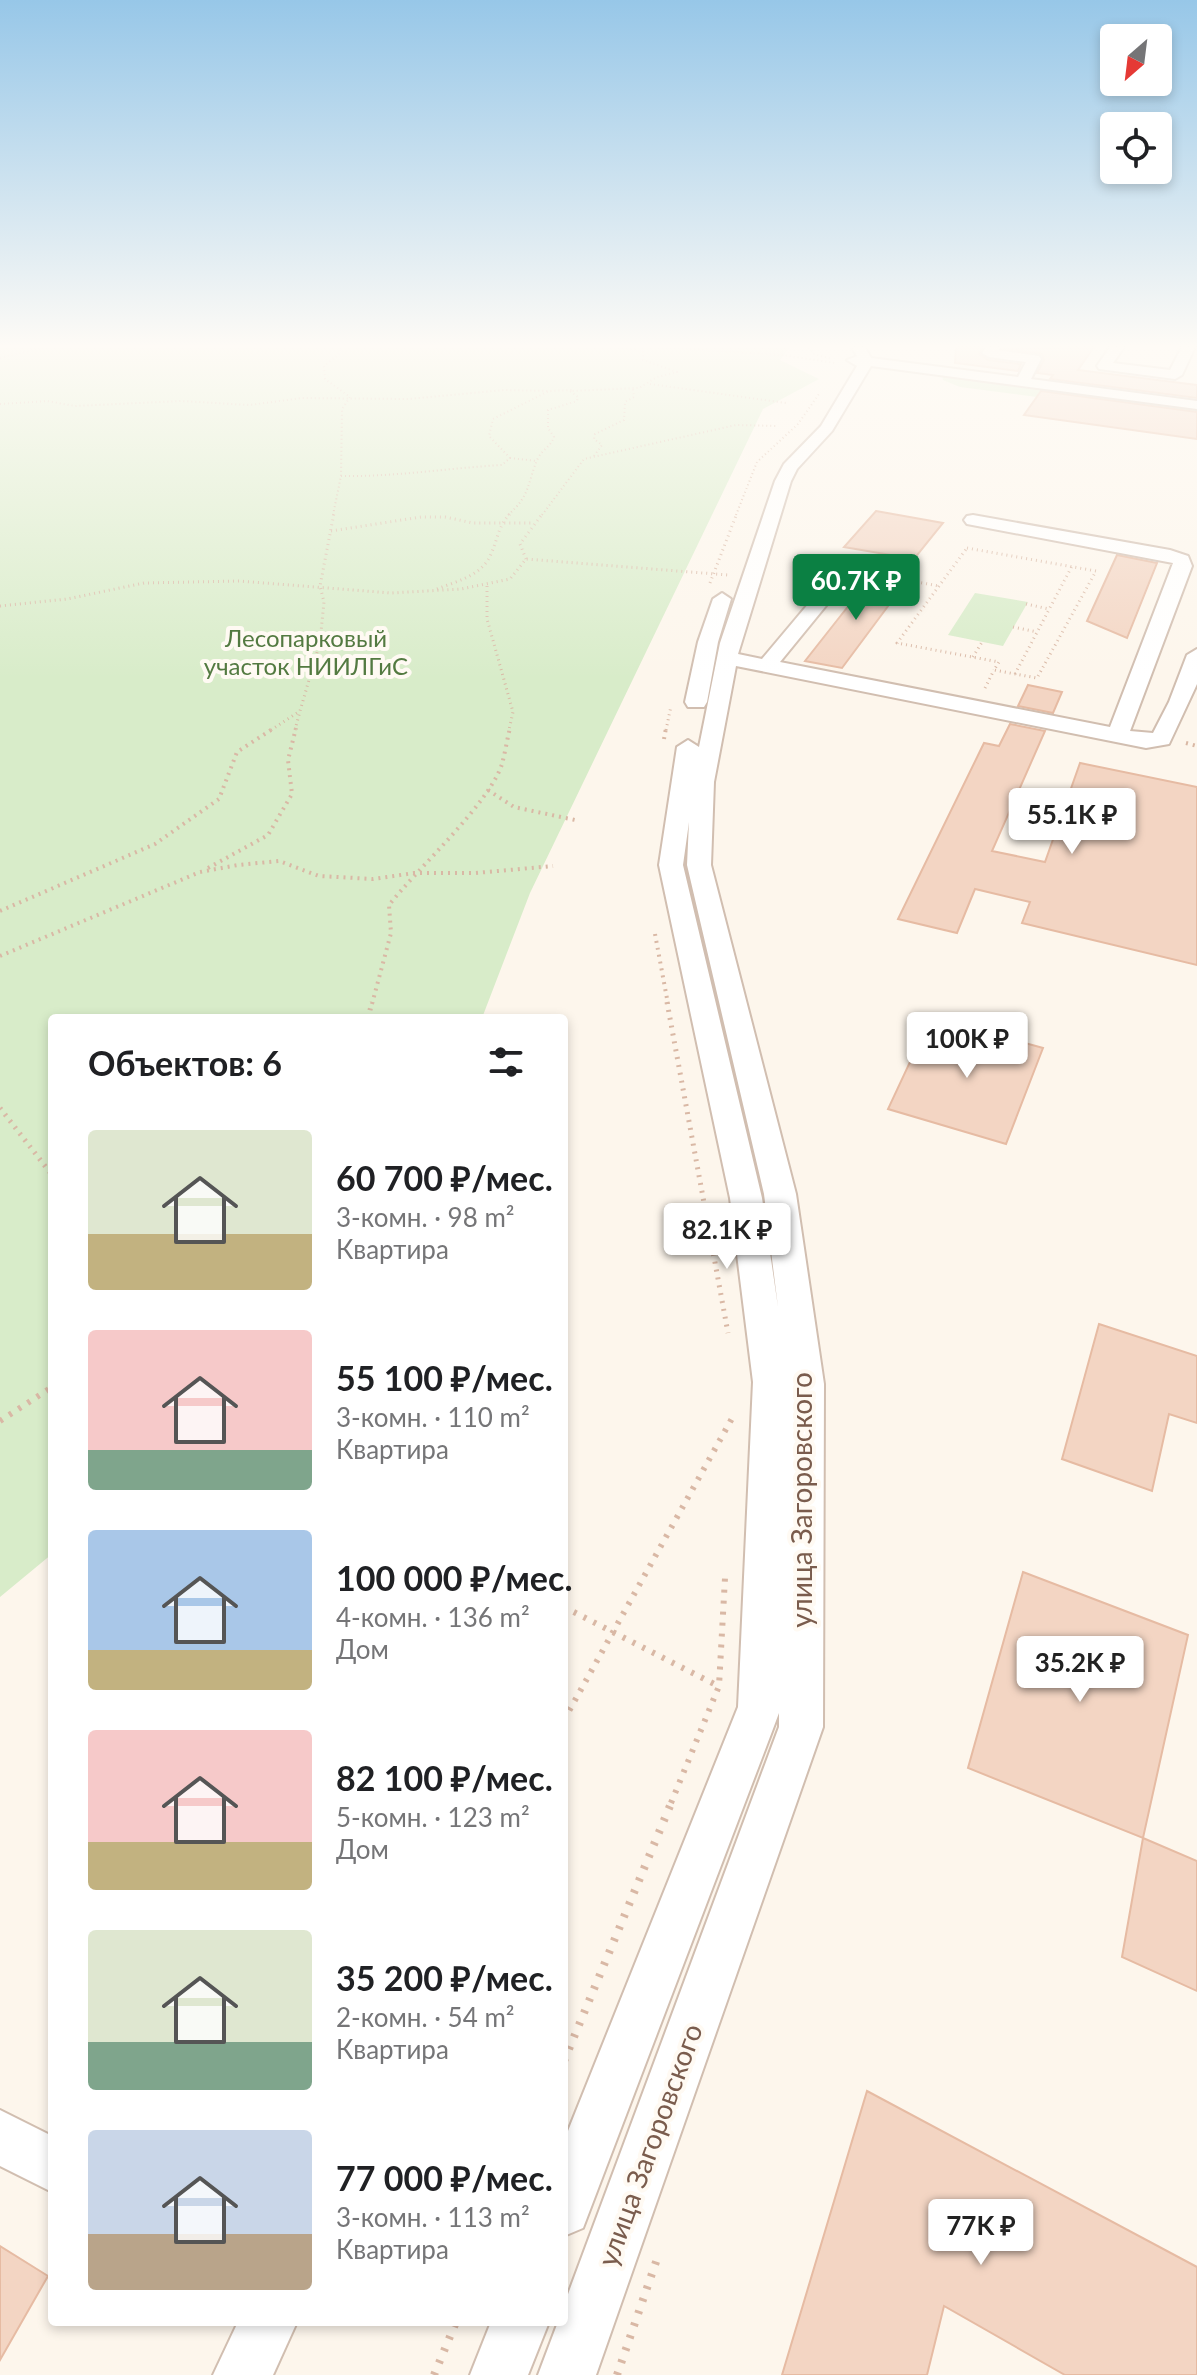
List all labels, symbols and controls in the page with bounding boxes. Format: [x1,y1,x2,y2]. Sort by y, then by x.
north arrow [1100,24,1172,96]
map controls [1100,24,1172,184]
button: locate [1100,112,1172,184]
pin: 60.7K ₽ [782,554,930,622]
text: 60.7K ₽ [811,564,901,596]
park label: Лесопарковый участок НИИЛГиС [204,623,408,680]
pin: 55.1K ₽ [998,788,1146,856]
text: 55.1K ₽ [1027,798,1117,830]
pin: 100K ₽ [902,1012,1032,1080]
text: 100K ₽ [925,1022,1009,1054]
icon: filters [484,1040,528,1084]
text: Объектов: 6 [88,1042,282,1083]
text: 60 700 ₽/мес. [336,1157,553,1198]
icon: home [152,1162,248,1258]
text: 3-комн. · 98 m² [336,1201,515,1233]
pin: 82.1K ₽ [653,1203,801,1271]
text: 82.1K ₽ [682,1213,772,1245]
text: Квартира [336,1233,449,1265]
text: 55 100 ₽/мес. [336,1357,553,1398]
icon: home [152,1362,248,1458]
street label: улица Загоровского [784,1372,818,1628]
text: 3-комн. · 110 m² [336,1401,530,1433]
text: Квартира [336,1433,449,1465]
text: 100 000 ₽/мес. [336,1557,572,1598]
icon: home [152,1562,248,1658]
text: 4-комн. · 136 m² [336,1601,530,1633]
text: Дом [336,1633,389,1665]
pin: 35.2K ₽ [1006,1636,1154,1704]
text: 35.2K ₽ [1035,1646,1125,1678]
text: 82 100 ₽/мес. [336,1757,553,1798]
icon: home [152,1762,248,1858]
text: 5-комн. · 123 m² [336,1801,530,1833]
text: Дом [336,1833,389,1865]
text: 35 200 ₽/мес. [336,1957,553,1998]
icon: home [152,1962,248,2058]
text: 2-комн. · 54 m² [336,2001,515,2033]
street label: улица Загоровского [589,2019,709,2271]
text: Квартира [336,2033,449,2065]
text: 77 000 ₽/мес. [336,2157,553,2198]
icon: home [152,2162,248,2258]
pin: 77K ₽ [925,2199,1037,2267]
text: 3-комн. · 113 m² [336,2201,530,2233]
text: 77K ₽ [946,2209,1016,2241]
text: Квартира [336,2233,449,2265]

